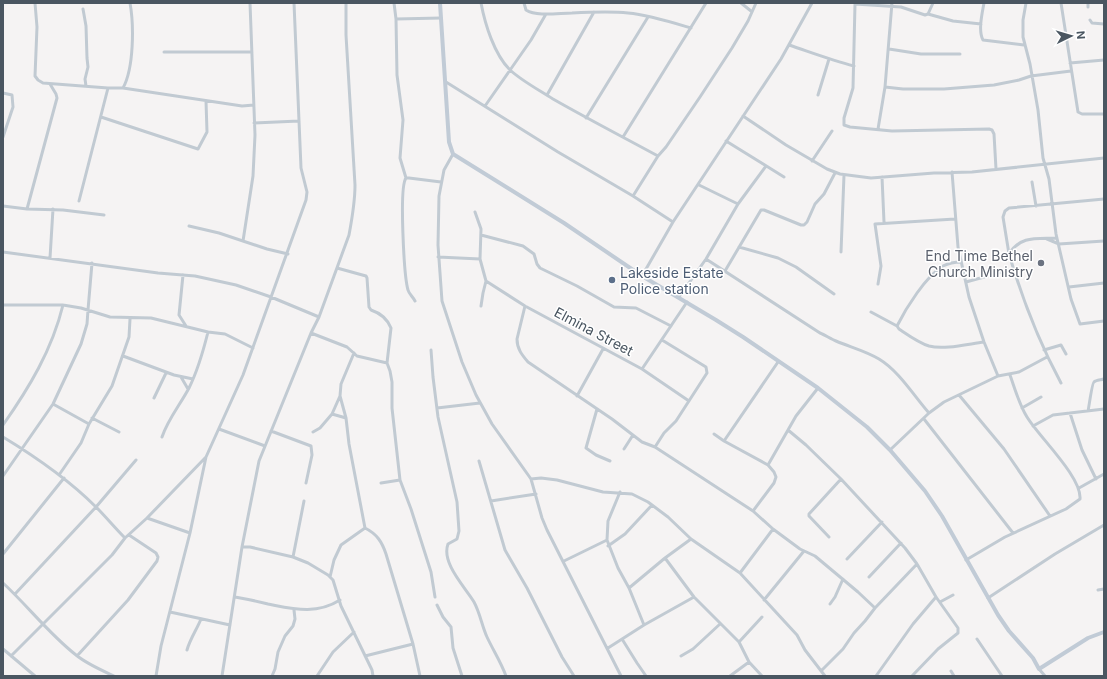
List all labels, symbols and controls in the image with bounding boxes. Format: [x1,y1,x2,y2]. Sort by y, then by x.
north arrow [1051,16,1091,56]
text: N [1074,30,1088,40]
place label: End Time Bethel Church Ministry [925,247,1033,280]
marker: End Time Bethel Church Ministry [1036,258,1046,268]
place label: Lakeside Estate Police station [620,264,724,297]
marker: Lakeside Estate Police station [607,275,617,285]
street label: Elmina Street [552,303,637,359]

